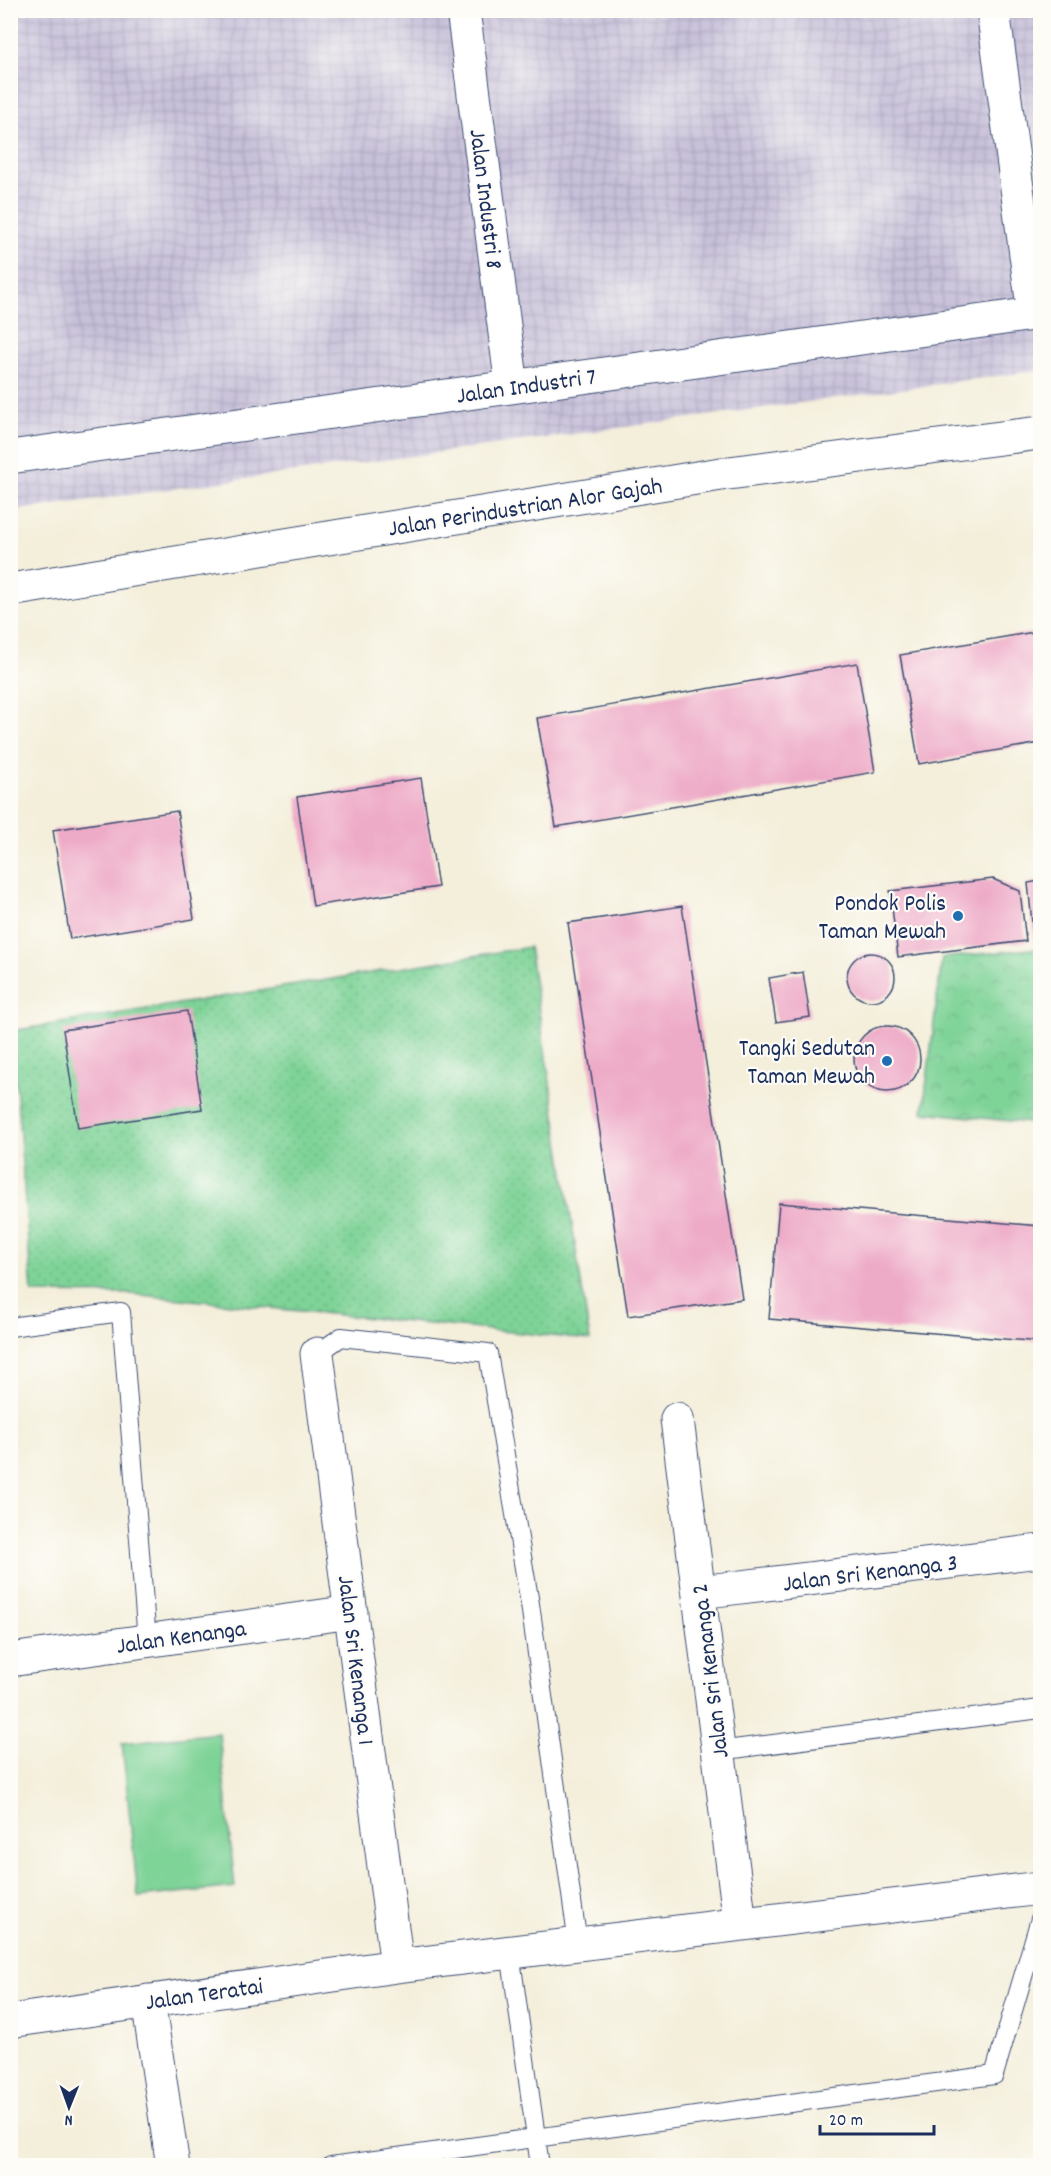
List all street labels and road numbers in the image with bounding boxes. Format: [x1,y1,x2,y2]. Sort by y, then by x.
street label: Jalan Industri 8 [459,127,509,271]
street label: Jalan Industri 7 [454,361,598,415]
street label: Jalan Perindustrian Alor Gajah [386,471,665,547]
street label: Jalan Sri Kenanga 3 [781,1547,960,1603]
street label: Jalan Sri Kenanga 1 [327,1574,381,1747]
street label: Jalan Sri Kenanga 2 [684,1581,740,1760]
street label: Jalan Kenanga [114,1613,249,1665]
street label: Jalan Teratai [143,1971,265,2021]

